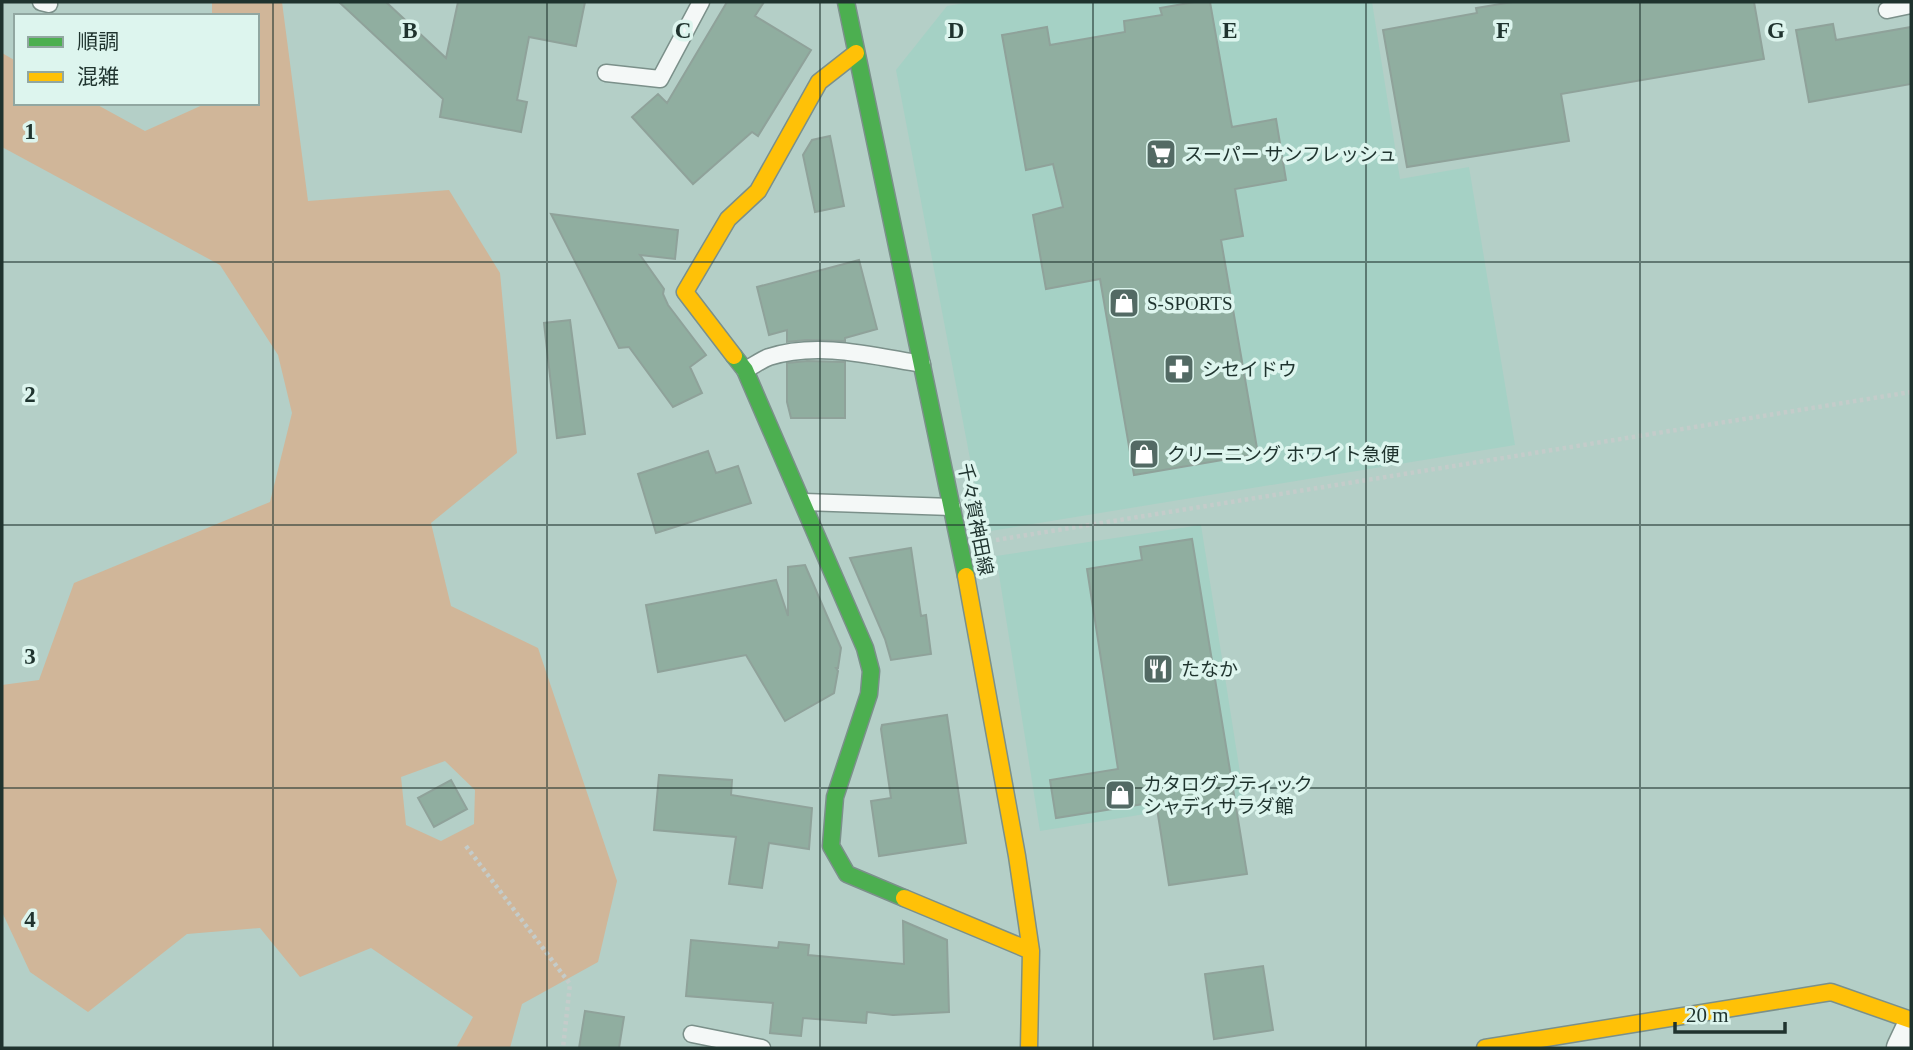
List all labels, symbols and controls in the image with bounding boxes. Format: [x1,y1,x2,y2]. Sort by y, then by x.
legend [14,14,259,105]
text: B [402,18,418,43]
text: C [675,18,691,43]
text: D [948,18,964,43]
text: E [1222,18,1238,43]
text: F [1496,18,1510,43]
text: G [1767,18,1785,43]
text: 順調 [77,30,119,54]
text: 混雑 [77,65,119,89]
text: 1 [24,119,36,144]
supermarket icon: スーパー サンフレッシュ [1144,137,1178,171]
place label: スーパー サンフレッシュ [1184,144,1397,165]
shop icon: S-SPORTS [1107,286,1141,320]
place label: S-SPORTS [1147,293,1232,314]
pharmacy icon: シセイドウ [1162,352,1196,386]
place label: シセイドウ [1202,359,1297,380]
text: 2 [24,382,36,407]
shop icon: クリーニング ホワイト急便 [1127,437,1161,471]
place label: クリーニング ホワイト急便 [1167,444,1400,465]
street label: 千々賀神田線 [954,461,997,577]
text: 3 [24,644,36,669]
restaurant icon: たなか [1141,652,1175,686]
place label: たなか [1181,659,1238,680]
place label: カタログブティック シャディサラダ館 [1143,774,1313,817]
shop icon: カタログブティック シャディサラダ館 [1103,778,1137,812]
text: 4 [24,907,36,932]
scale bar [1675,990,1785,1034]
text: 20 m [1686,1003,1729,1027]

